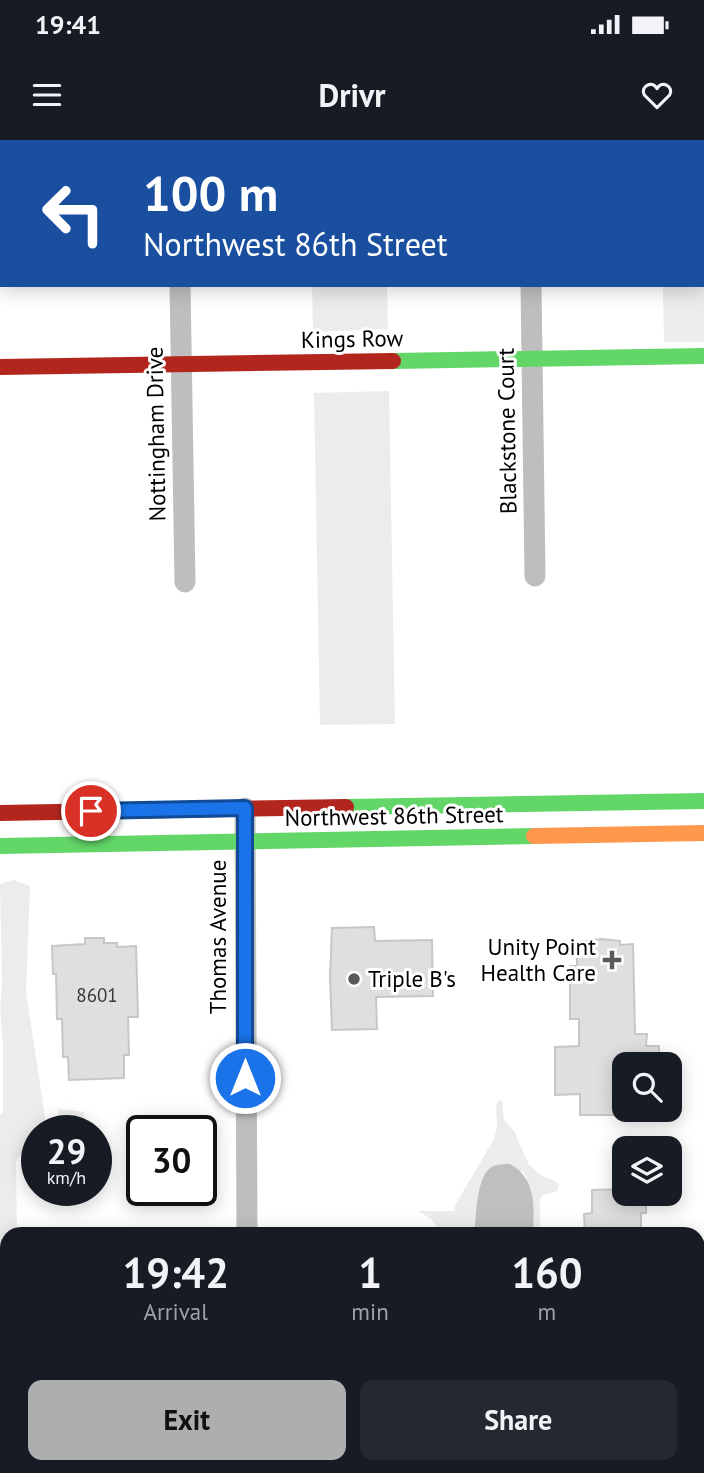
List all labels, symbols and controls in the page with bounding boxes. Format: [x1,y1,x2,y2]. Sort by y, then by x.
text: 19:41 [35,8,101,41]
text: Drivr [318,74,386,116]
icon: menu [28,76,66,114]
icon: heart [638,76,676,114]
text: 100 m [143,161,278,225]
icon: left [28,168,119,259]
text: Northwest 86th Street [143,223,448,265]
street label: Kings Row [300,323,404,354]
street label: Nottingham Drive [139,346,172,522]
street label: Blackstone Court [491,347,522,514]
pin [61,781,121,841]
icon: arrive [72,792,110,830]
street label: Northwest 86th Street [284,799,504,832]
street label: Thomas Avenue [203,860,232,1014]
place label: Unity Point Health Care [481,932,596,987]
marker: Unity Point Health Care [602,950,622,970]
place label: Triple B's [368,964,456,993]
marker: Triple B's [346,971,362,987]
house number: 8601 [76,983,118,1007]
position arrow [208,1041,282,1115]
map controls [612,1052,682,1206]
button: search [612,1052,682,1122]
speed limit sign: 30 [126,1115,217,1206]
text: 29 [47,1128,86,1174]
button: layers [612,1136,682,1206]
text: km/h [47,1166,86,1189]
text: 19:42 [122,1245,229,1300]
text: 1 [358,1245,382,1300]
text: 160 [511,1245,583,1300]
text: Arrival [143,1297,208,1326]
text: min [351,1297,389,1326]
text: m [538,1297,556,1326]
button: Exit [28,1380,346,1460]
button: Share [360,1380,677,1460]

